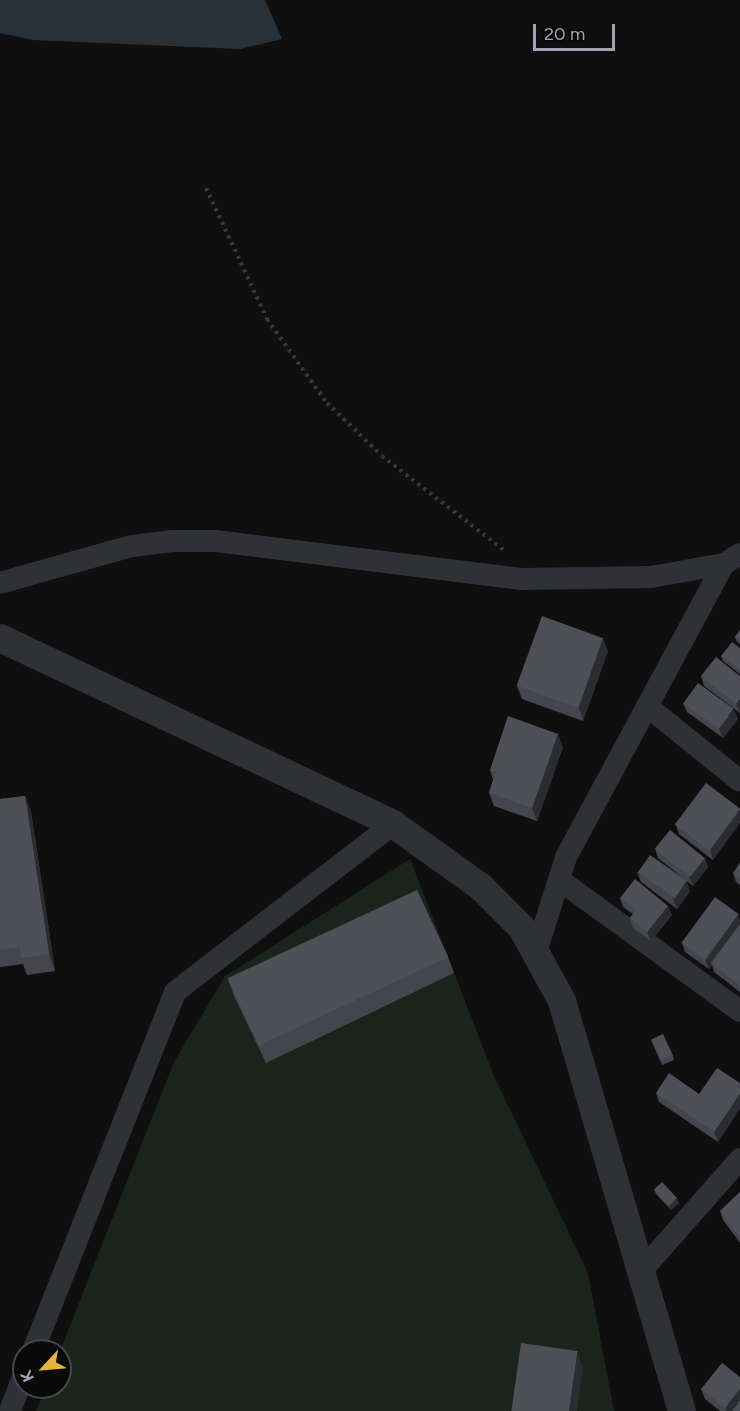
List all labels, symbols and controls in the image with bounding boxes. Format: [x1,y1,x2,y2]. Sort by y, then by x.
scale bar [536,12,618,50]
text: 20 m [544,23,585,45]
north arrow [12,1339,72,1399]
text: K [16,1367,38,1385]

